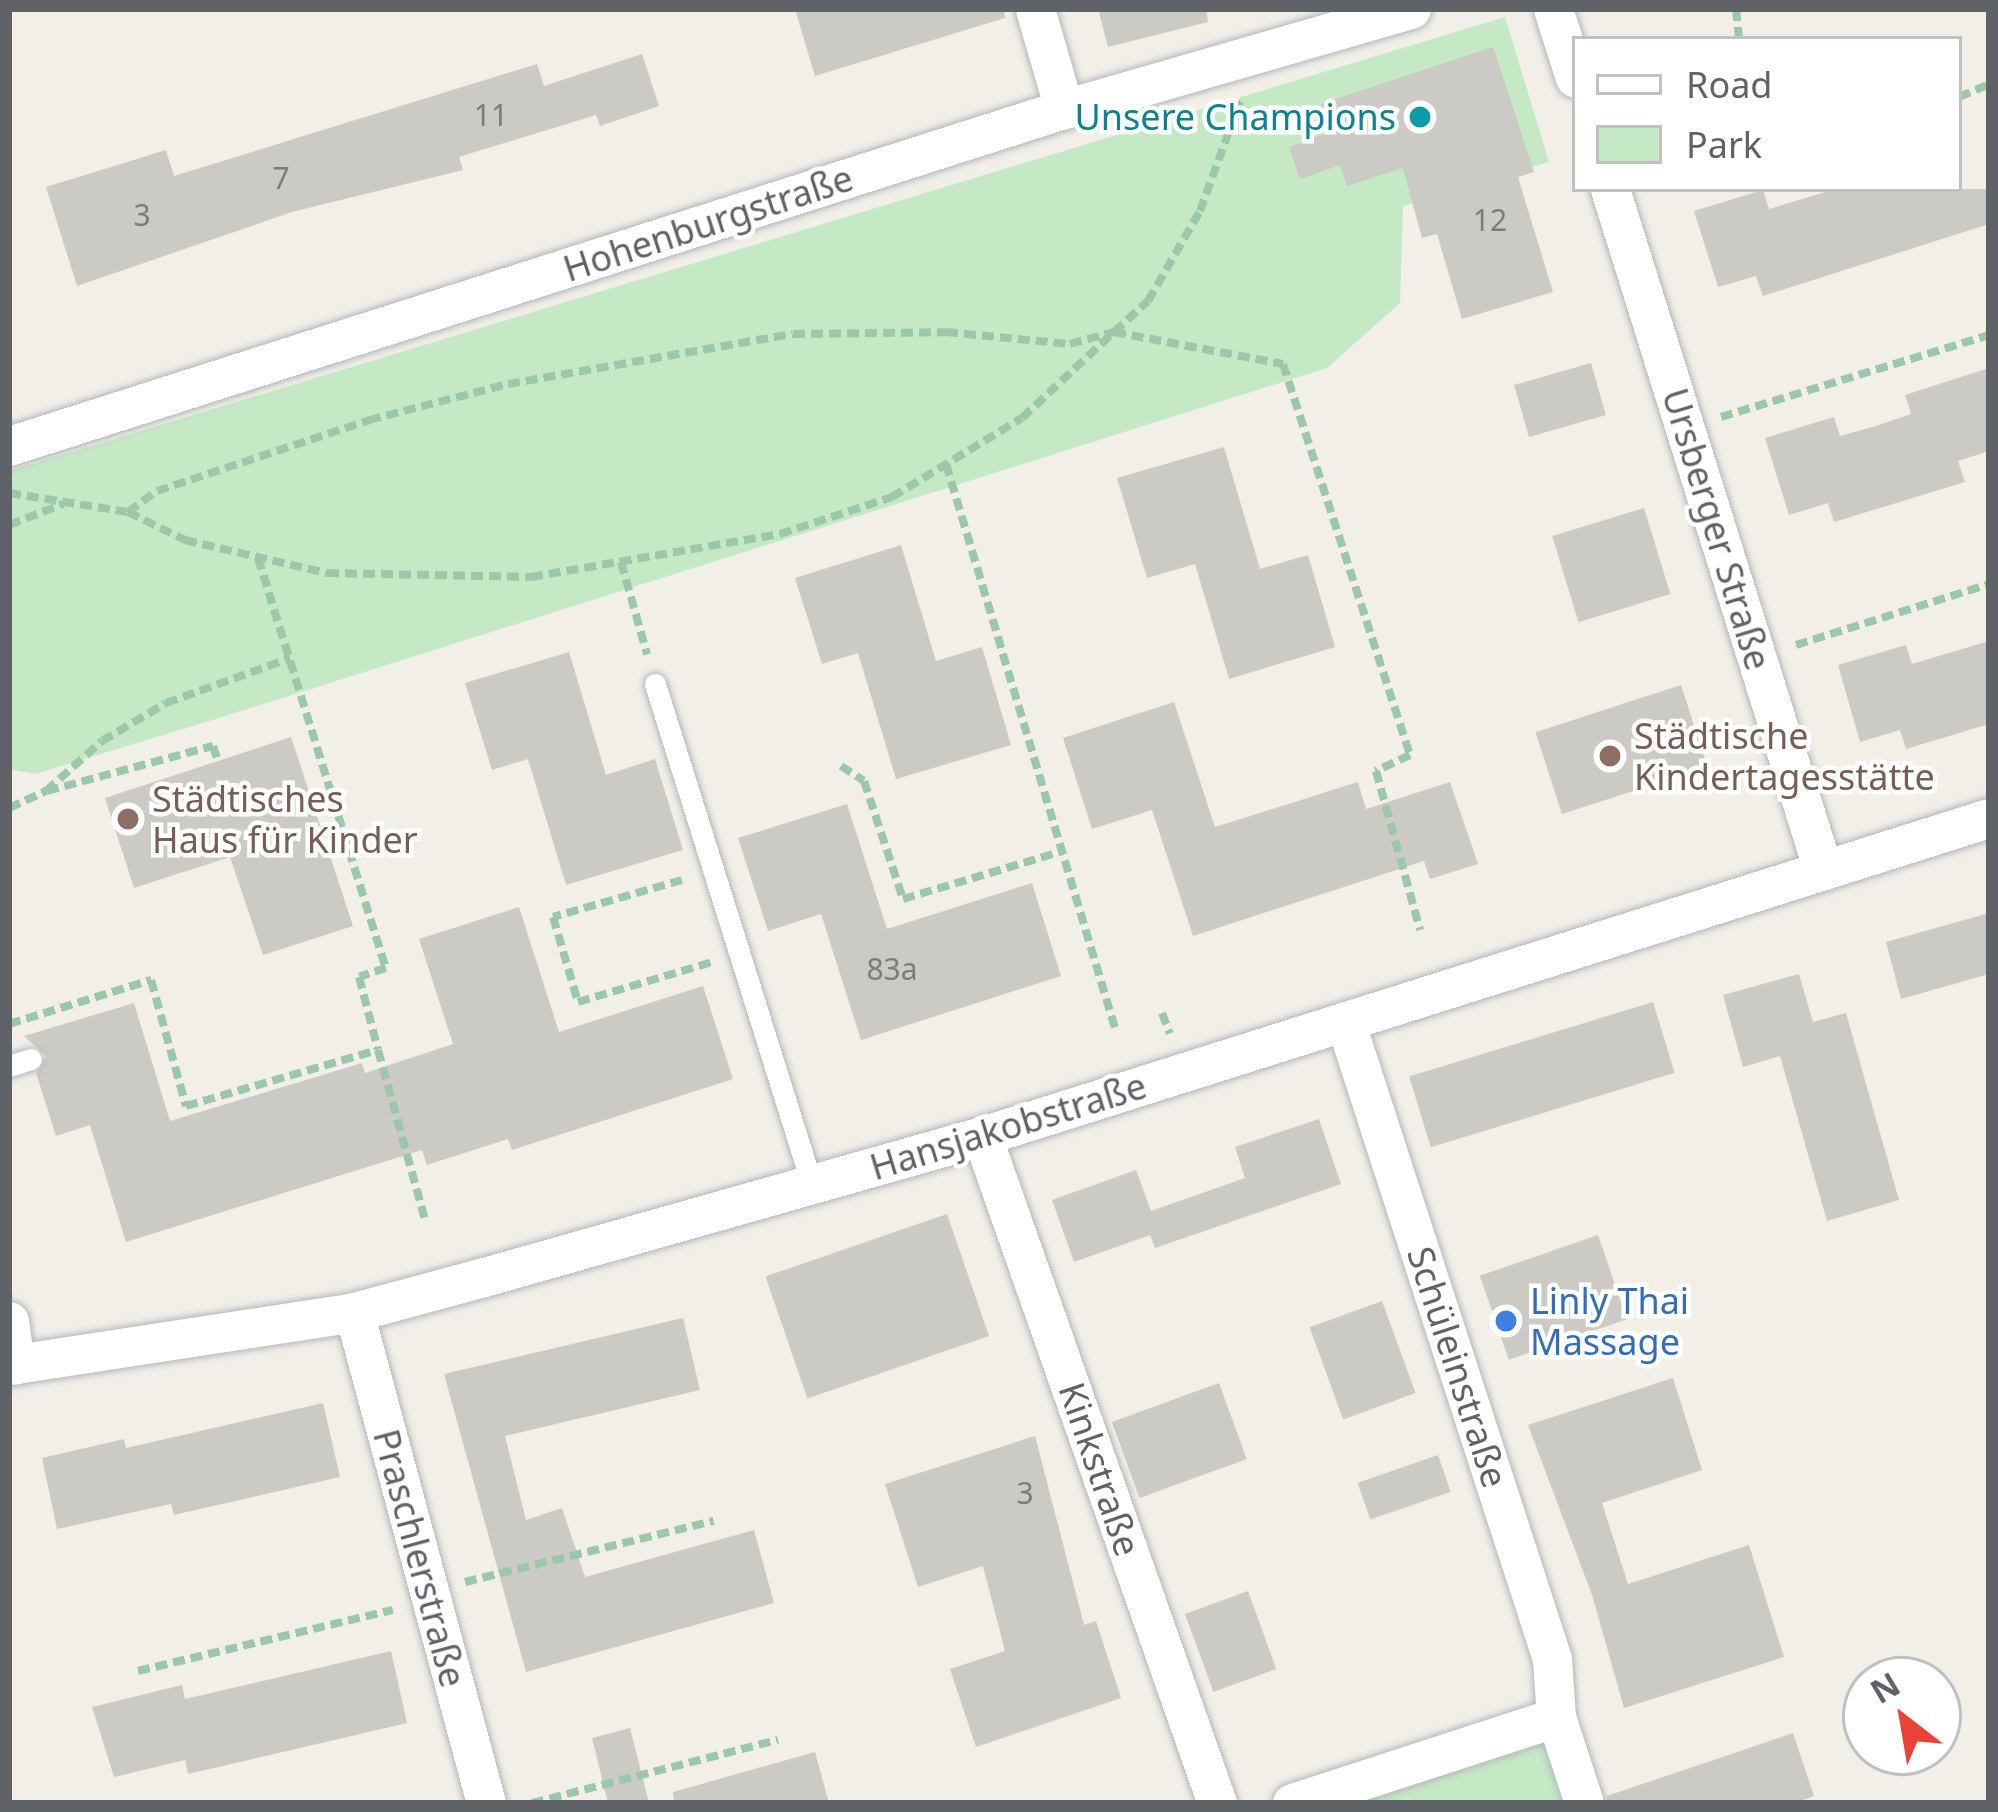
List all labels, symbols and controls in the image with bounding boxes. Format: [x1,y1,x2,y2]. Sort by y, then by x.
legend [1572,36,1962,192]
text: Road [1686,60,1773,109]
place label: Unsere Champions [1075,95,1396,139]
house number: 11 [474,97,508,133]
marker: Unsere Champions [1407,104,1433,130]
text: Park [1686,120,1762,169]
street label: Hohenburgstraße [558,156,858,290]
house number: 7 [272,160,290,196]
house number: 3 [133,197,151,233]
house number: 12 [1473,202,1507,238]
street label: Ursberger Straße [1654,383,1780,675]
place label: Städtische Kindertagesstätte [1634,713,1935,798]
marker: Städtische Kindertagesstätte [1597,743,1623,769]
place label: Städtisches Haus für Kinder [152,776,418,861]
marker: Städtisches Haus für Kinder [115,806,141,832]
house number: 83a [866,951,918,987]
street label: Hansjakobstraße [865,1063,1151,1189]
street label: Schüleinstraße [1399,1241,1517,1493]
place label: Linly Thai Massage [1530,1278,1689,1363]
marker: Linly Thai Massage [1493,1308,1519,1334]
street label: Kinkstraße [1050,1377,1150,1561]
street label: Praschlerstraße [365,1424,475,1692]
house number: 3 [1016,1475,1034,1511]
north arrow [1842,1656,1962,1776]
text: N [1862,1661,1908,1713]

